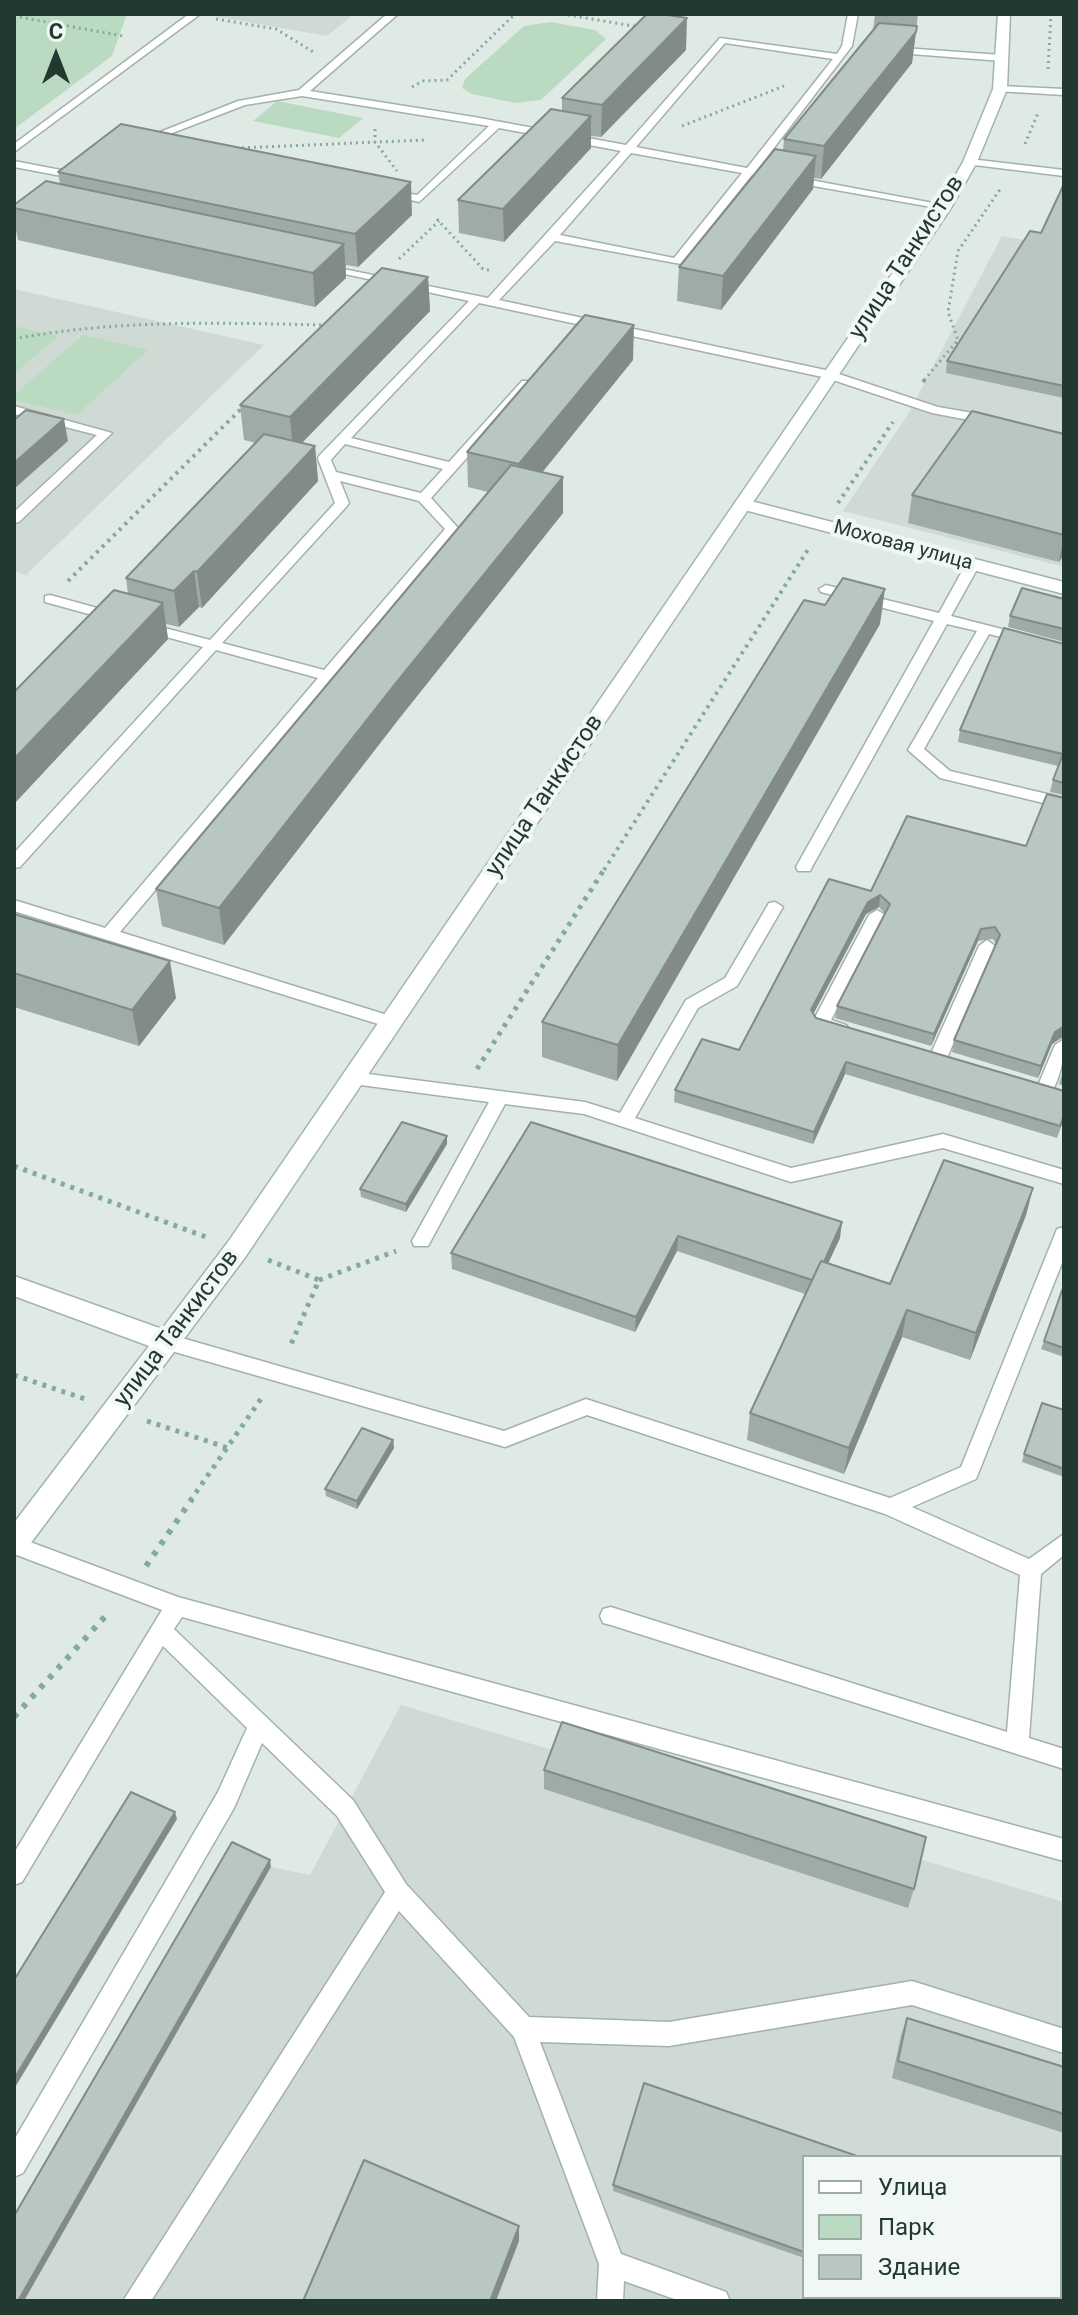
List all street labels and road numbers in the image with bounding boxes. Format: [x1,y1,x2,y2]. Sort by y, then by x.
street label: улица Танкистов [843,171,971,345]
street label: Моховая улица [831,516,975,576]
street label: улица Танкистов [480,709,610,883]
street label: улица Танкистов [108,1245,246,1413]

